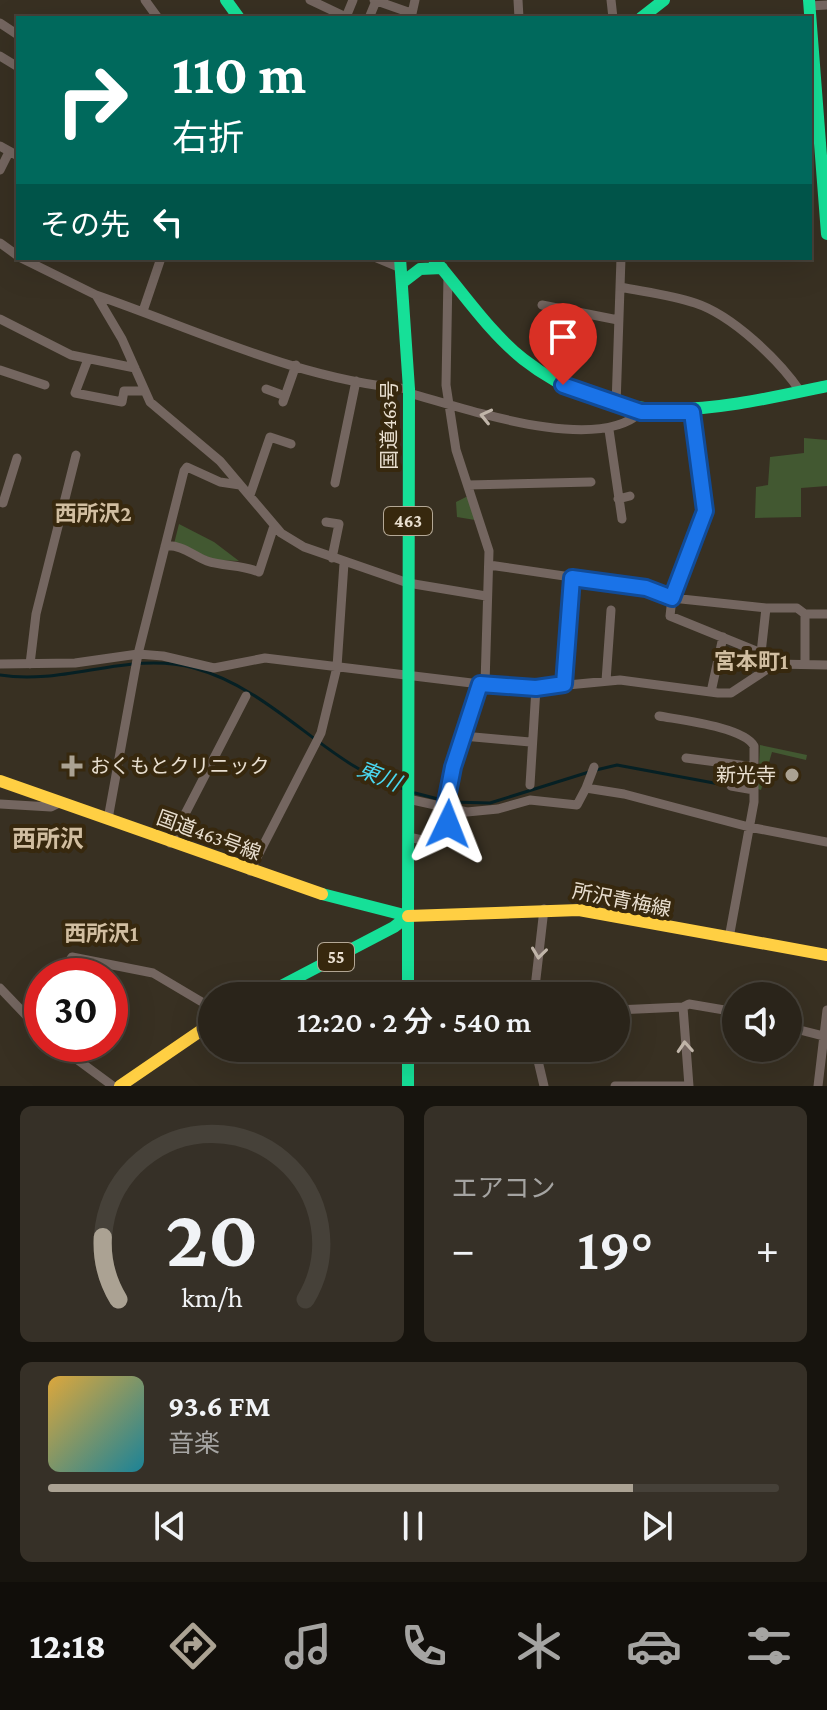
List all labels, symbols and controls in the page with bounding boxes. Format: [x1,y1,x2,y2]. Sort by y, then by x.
text: 110 m [172,43,306,105]
icon: right [40,48,144,152]
text: 右折 [172,118,244,158]
icon: left [146,200,190,244]
text: その先 [40,208,130,241]
pin [529,303,597,385]
icon: arrive [541,315,585,359]
street label: 国道463号 [378,380,400,470]
one-way arrow [479,408,493,425]
district label: 西所沢2 [54,501,132,526]
road number: 463 [384,507,432,535]
district label: 宮本町1 [714,649,788,674]
marker: おくもとクリニック [61,755,83,777]
place label: おくもとクリニック [90,755,270,777]
water label: 東川 [354,756,406,797]
place label: 新光寺 [716,764,776,786]
marker: 新光寺 [783,766,801,784]
position arrow [406,782,490,866]
street label: 国道463号線 [154,806,264,864]
district label: 西所沢 [12,825,84,852]
street label: 所沢青梅線 [571,880,673,920]
district label: 西所沢1 [64,921,138,946]
road number: 55 [318,943,354,971]
one-way arrow [530,947,547,960]
speed limit sign: 30 [24,958,128,1062]
map controls [722,982,802,1062]
button: sound [722,982,802,1062]
text: 12:20 · 2 分 · 540 m [297,1005,531,1038]
one-way arrow [677,1040,694,1053]
text: エアコン [452,1174,556,1203]
text: 20 [165,1191,258,1284]
text: 19° [577,1215,653,1282]
text: − [452,1225,475,1273]
text: + [756,1225,779,1273]
text: km/h [181,1281,243,1313]
text: 93.6 FM [168,1389,271,1422]
text: 音楽 [168,1429,220,1458]
icon: previous [148,1504,192,1548]
icon: pause [391,1504,435,1548]
icon: next [635,1504,679,1548]
icon: directions [165,1618,221,1674]
icon: music [280,1618,336,1674]
icon: phone [396,1618,452,1674]
icon: climate [511,1618,567,1674]
icon: car [626,1618,682,1674]
icon: filters [741,1618,797,1674]
text: 12:18 [30,1626,106,1666]

